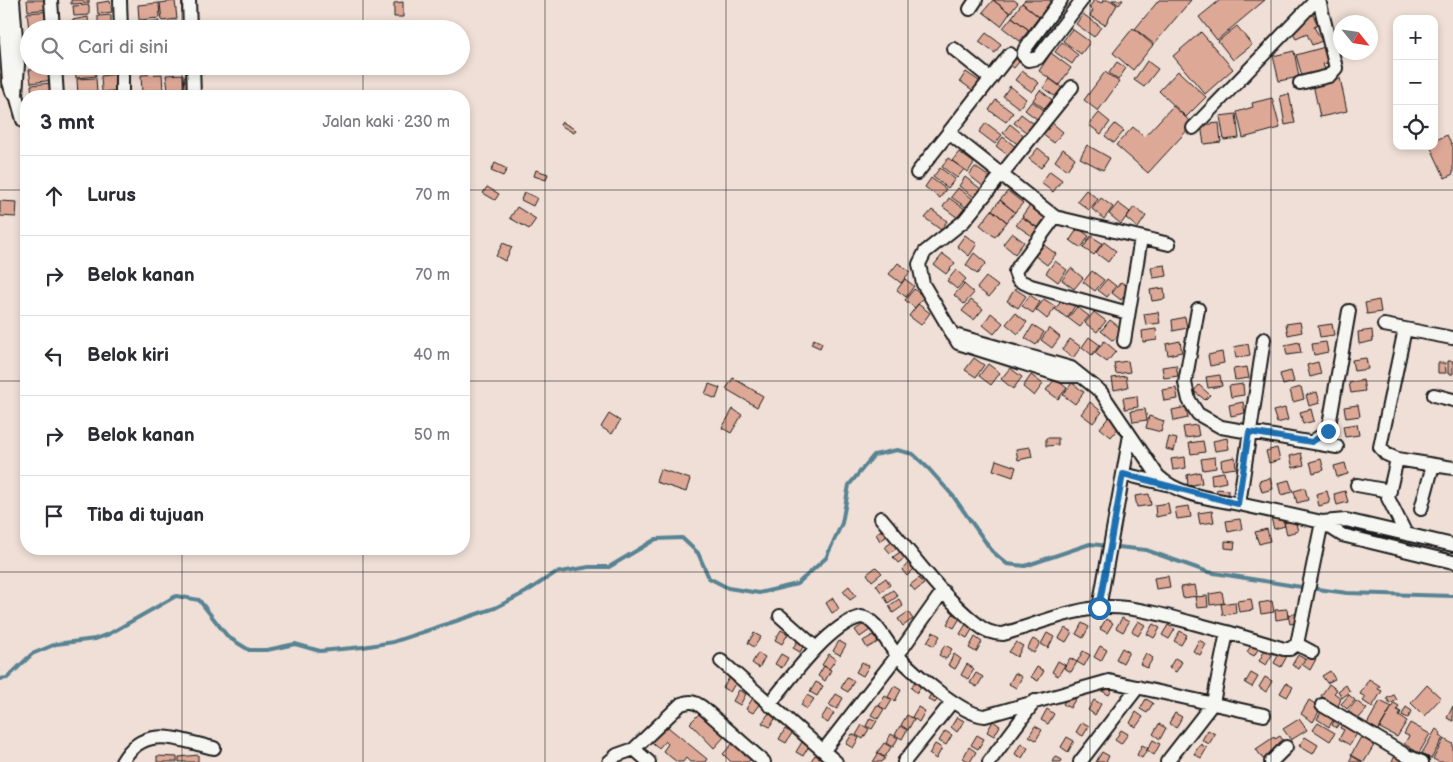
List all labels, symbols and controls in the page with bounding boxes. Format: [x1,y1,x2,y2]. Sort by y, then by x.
north arrow [1333,15,1378,60]
map controls [1393,15,1438,150]
button: + [1393,15,1438,60]
search box [20,20,470,75]
icon: search [38,34,66,62]
text: Cari di sini [78,36,168,59]
button: − [1393,60,1438,105]
button: locate [1393,105,1438,150]
text: 3 mnt [40,110,95,135]
text: Jalan kaki · 230 m [322,113,450,132]
icon: ahead [40,182,68,210]
text: Lurus [87,184,136,207]
text: 70 m [415,186,450,205]
icon: right [40,262,68,290]
text: Belok kanan [87,264,195,287]
text: 70 m [415,266,450,285]
icon: left [40,342,68,370]
text: Belok kiri [87,344,169,367]
text: 40 m [413,346,450,365]
route end [1317,420,1340,443]
icon: right [40,422,68,450]
text: Belok kanan [87,424,195,447]
text: 50 m [414,426,450,445]
icon: arrive [40,502,68,530]
text: Tiba di tujuan [87,504,204,527]
route start [1088,597,1111,620]

